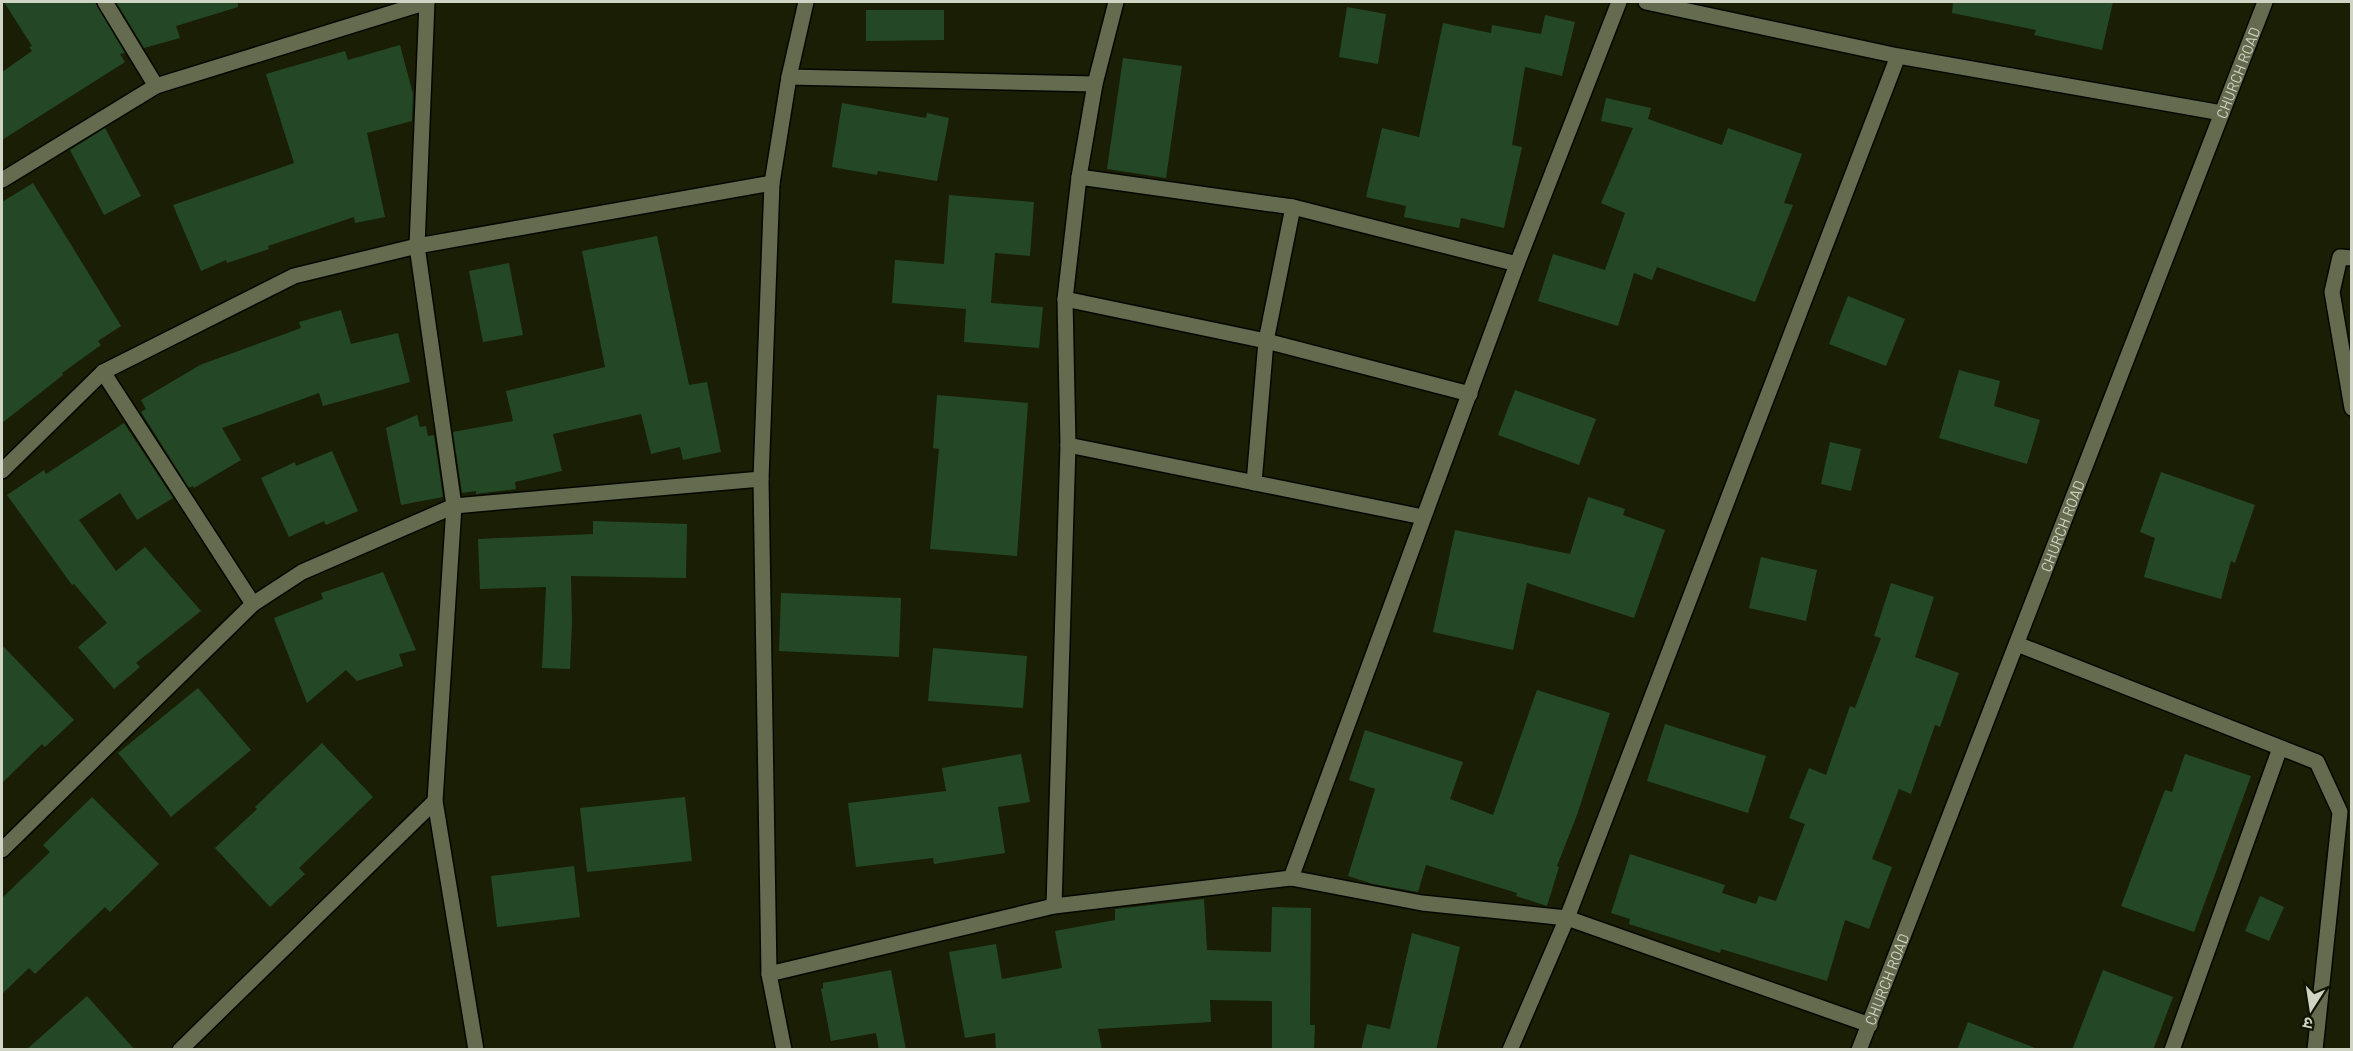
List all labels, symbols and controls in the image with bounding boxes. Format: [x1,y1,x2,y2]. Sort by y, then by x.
street label: CHURCH ROAD [2212,24,2263,121]
street label: CHURCH ROAD [2036,478,2088,574]
street label: CHURCH ROAD [1861,931,1912,1027]
north arrow [2281,979,2341,1039]
text: उ [2301,1014,2314,1034]

